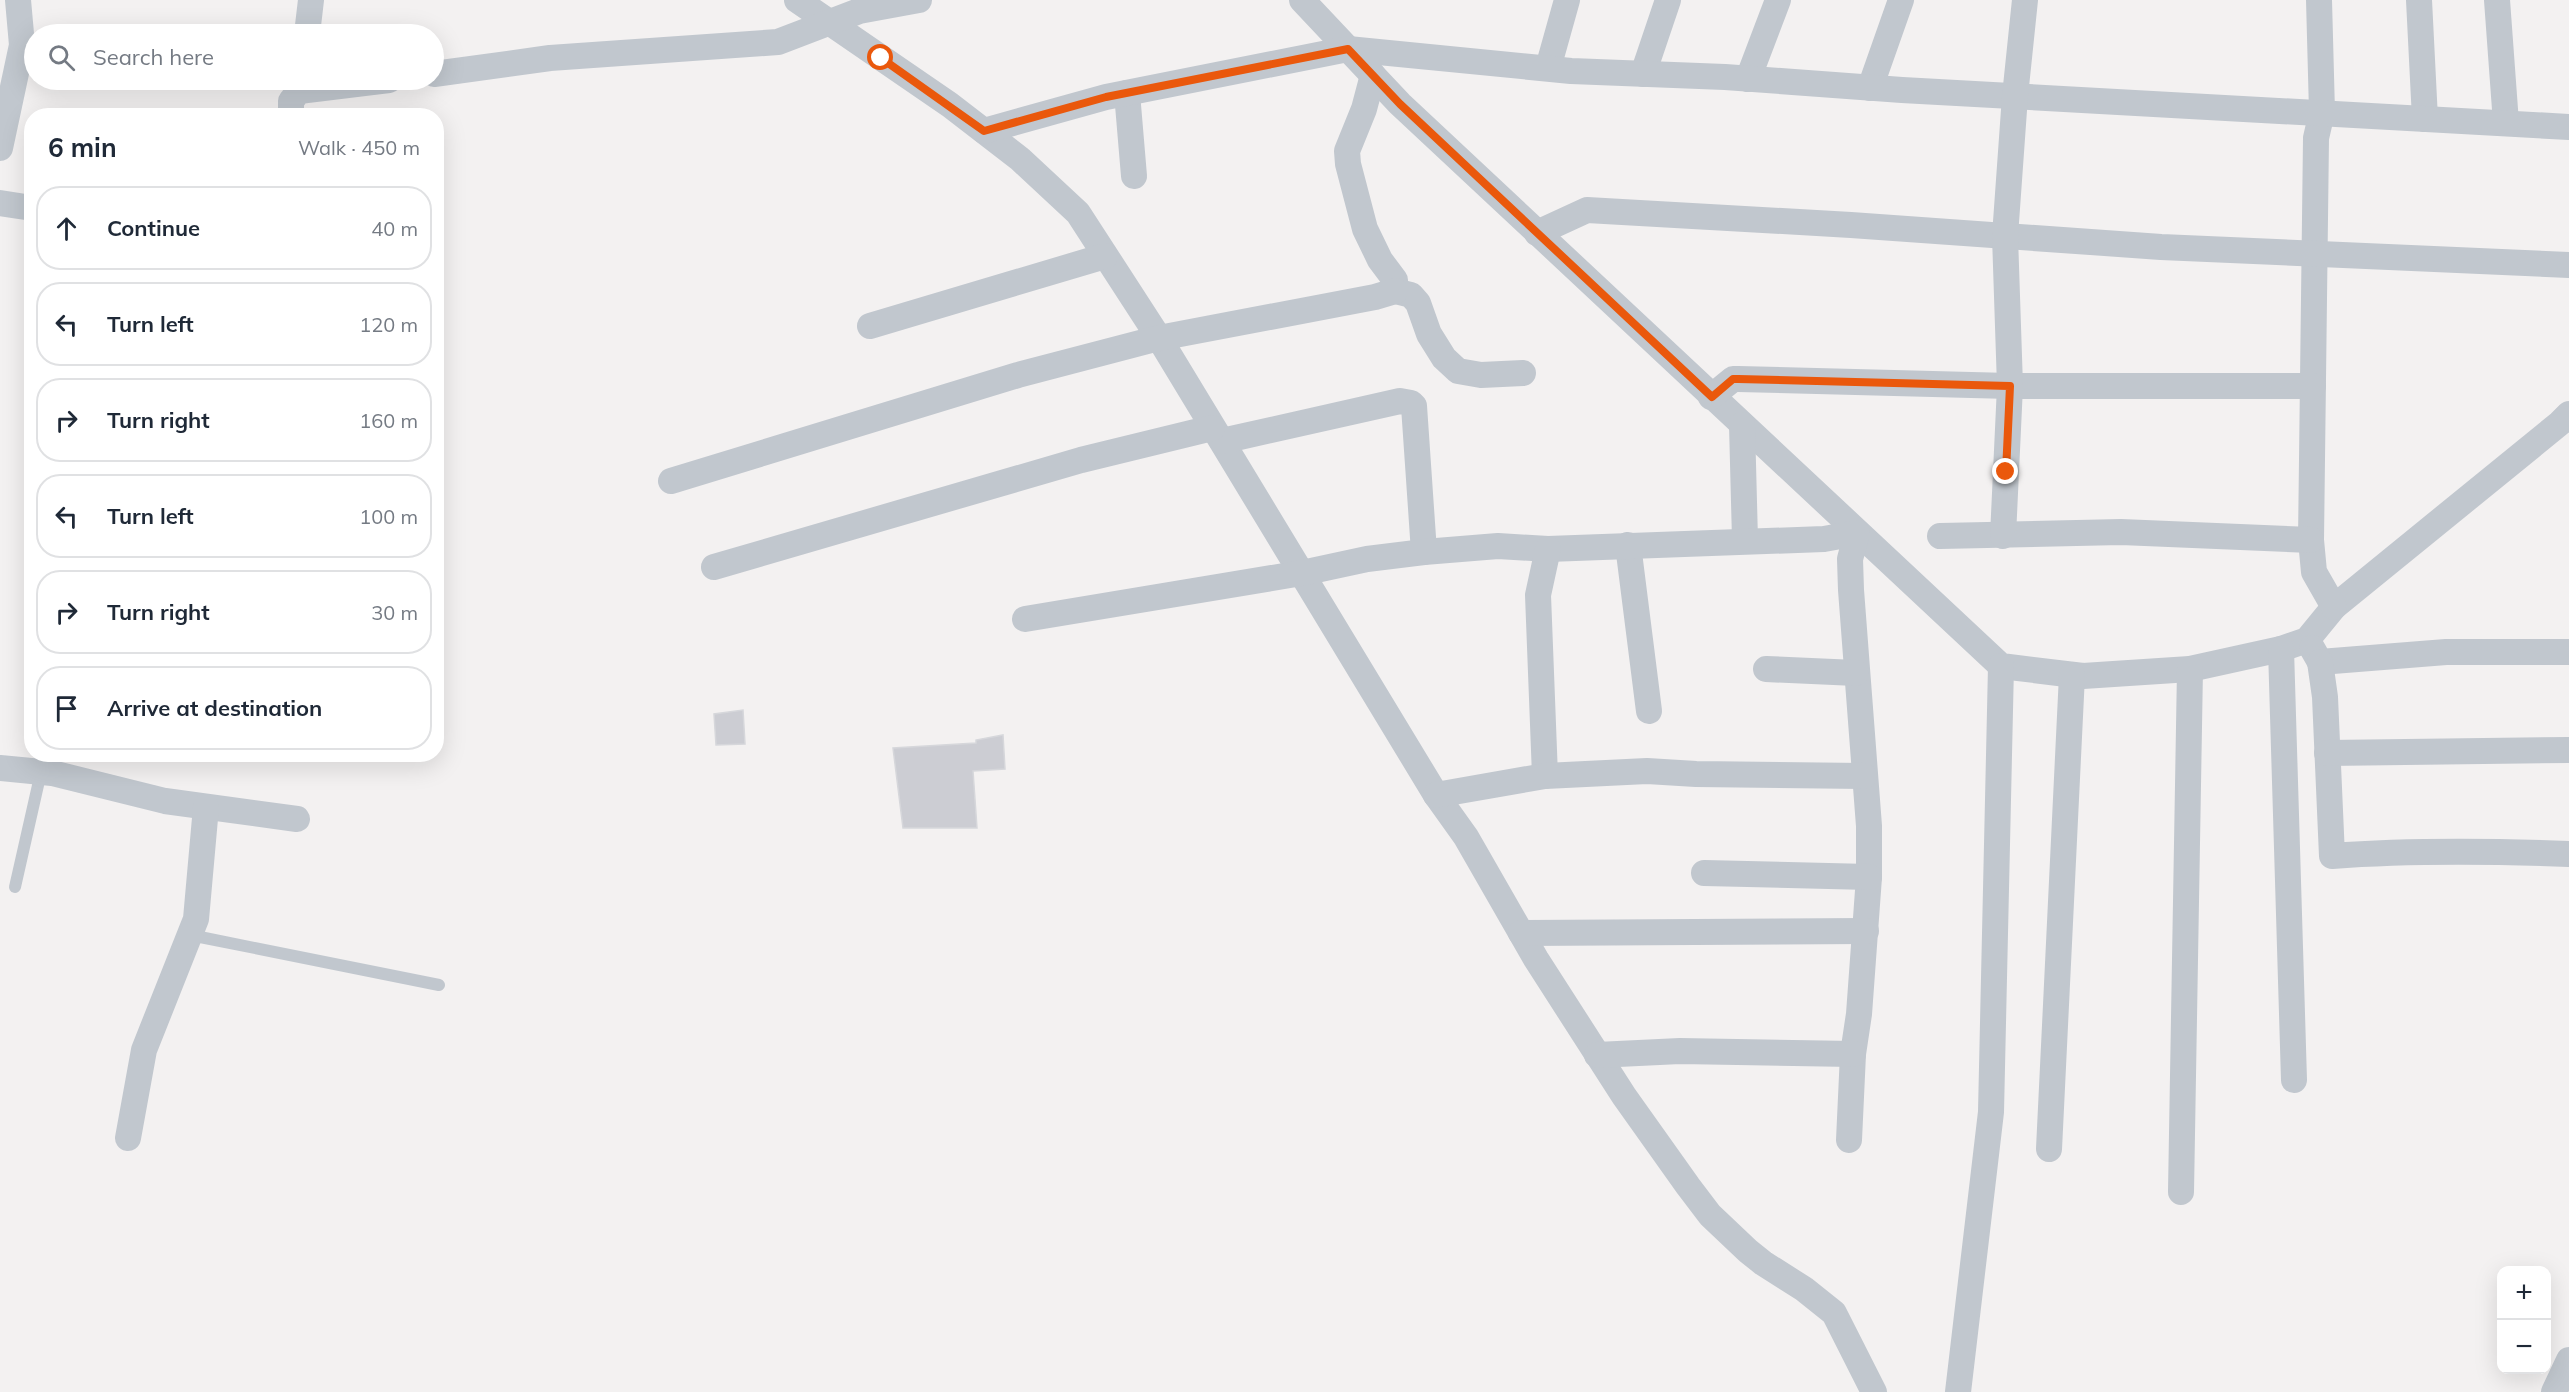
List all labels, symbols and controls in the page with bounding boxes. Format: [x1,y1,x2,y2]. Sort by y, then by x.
search box [24,24,444,90]
icon: search [45,41,78,74]
text: Search here [93,43,214,71]
route start [867,44,893,70]
text: 6 min [48,131,117,164]
text: Walk · 450 m [298,135,420,160]
icon: ahead [50,212,83,245]
text: Continue [107,214,200,242]
text: 40 m [371,216,418,241]
icon: left [50,308,83,341]
text: Turn left [107,310,194,338]
text: 120 m [359,312,418,337]
icon: right [50,404,83,437]
text: Turn right [107,406,210,434]
text: 160 m [359,408,418,433]
route end [1992,458,2018,484]
icon: left [50,500,83,533]
text: Turn left [107,502,194,530]
text: 100 m [359,504,418,529]
icon: right [50,596,83,629]
text: Turn right [107,598,210,626]
text: 30 m [371,600,418,625]
icon: arrive [50,692,83,725]
text: Arrive at destination [107,694,322,722]
map controls [2497,1266,2551,1374]
button: + [2497,1266,2551,1320]
button: − [2497,1320,2551,1374]

